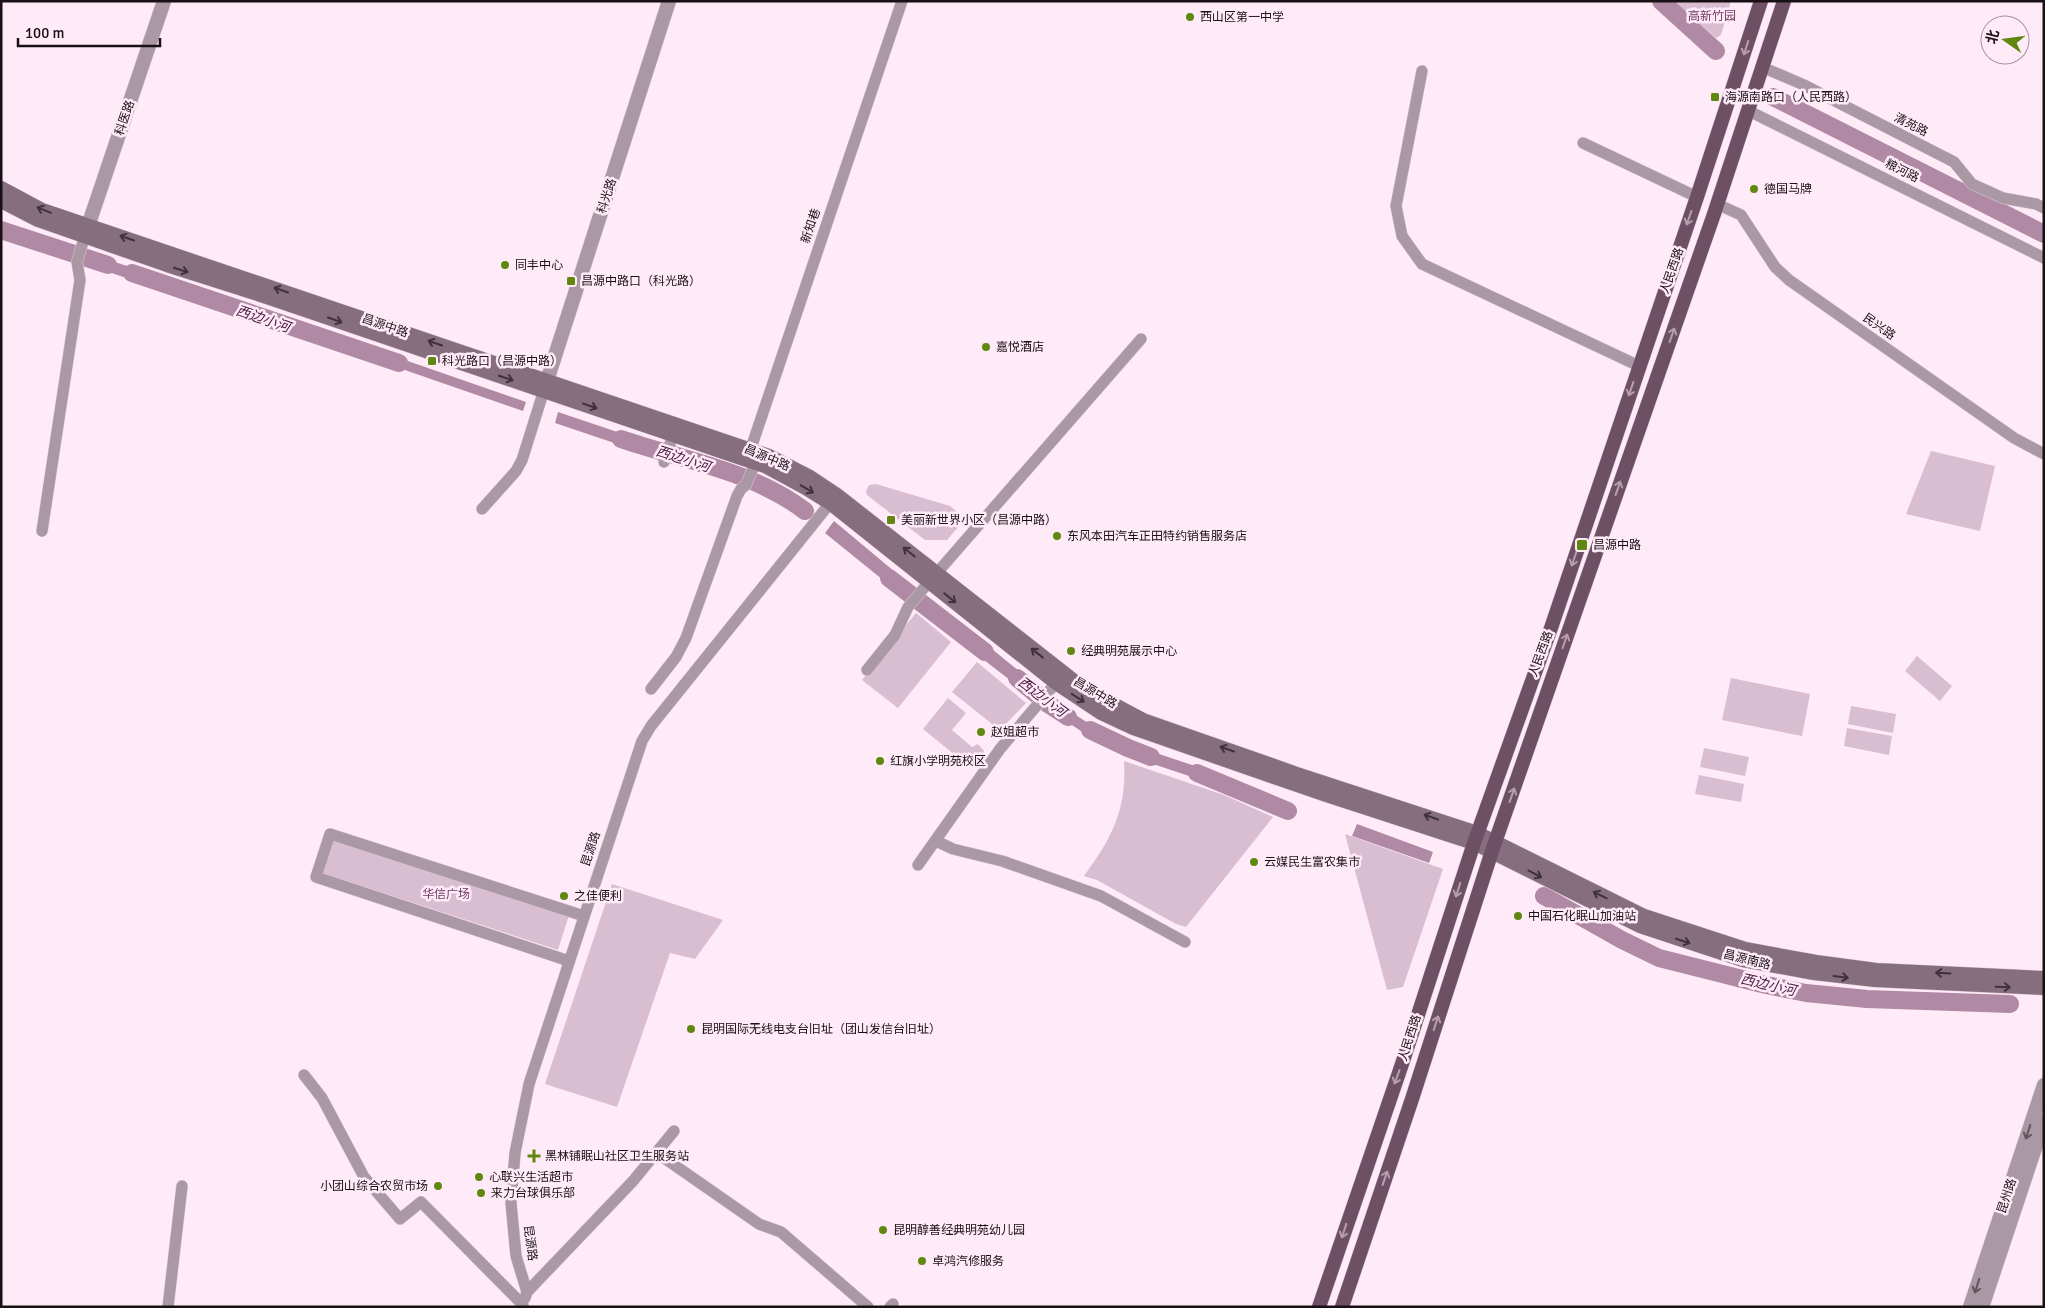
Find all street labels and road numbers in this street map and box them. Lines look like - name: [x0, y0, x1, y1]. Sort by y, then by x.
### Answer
- street label: 科医路: [112, 99, 138, 137]
- street label: 清苑路: [1892, 110, 1930, 140]
- street label: 粮河路: [1883, 156, 1921, 186]
- street label: 科光路: [594, 177, 620, 215]
- street label: 新知巷: [798, 207, 824, 245]
- street label: 人民西路: [1657, 246, 1687, 296]
- street label: 昌源中路: [360, 311, 410, 341]
- street label: 民兴路: [1860, 311, 1898, 343]
- street label: 昌源中路: [742, 442, 792, 474]
- street label: 人民西路: [1526, 629, 1556, 679]
- street label: 昌源中路: [1071, 674, 1119, 712]
- street label: 昆源路: [578, 830, 604, 868]
- street label: 昌源南路: [1722, 947, 1772, 973]
- street label: 人民西路: [1395, 1013, 1425, 1063]
- street label: 昆州路: [1994, 1177, 2020, 1215]
- street label: 昆源路: [520, 1224, 540, 1262]

